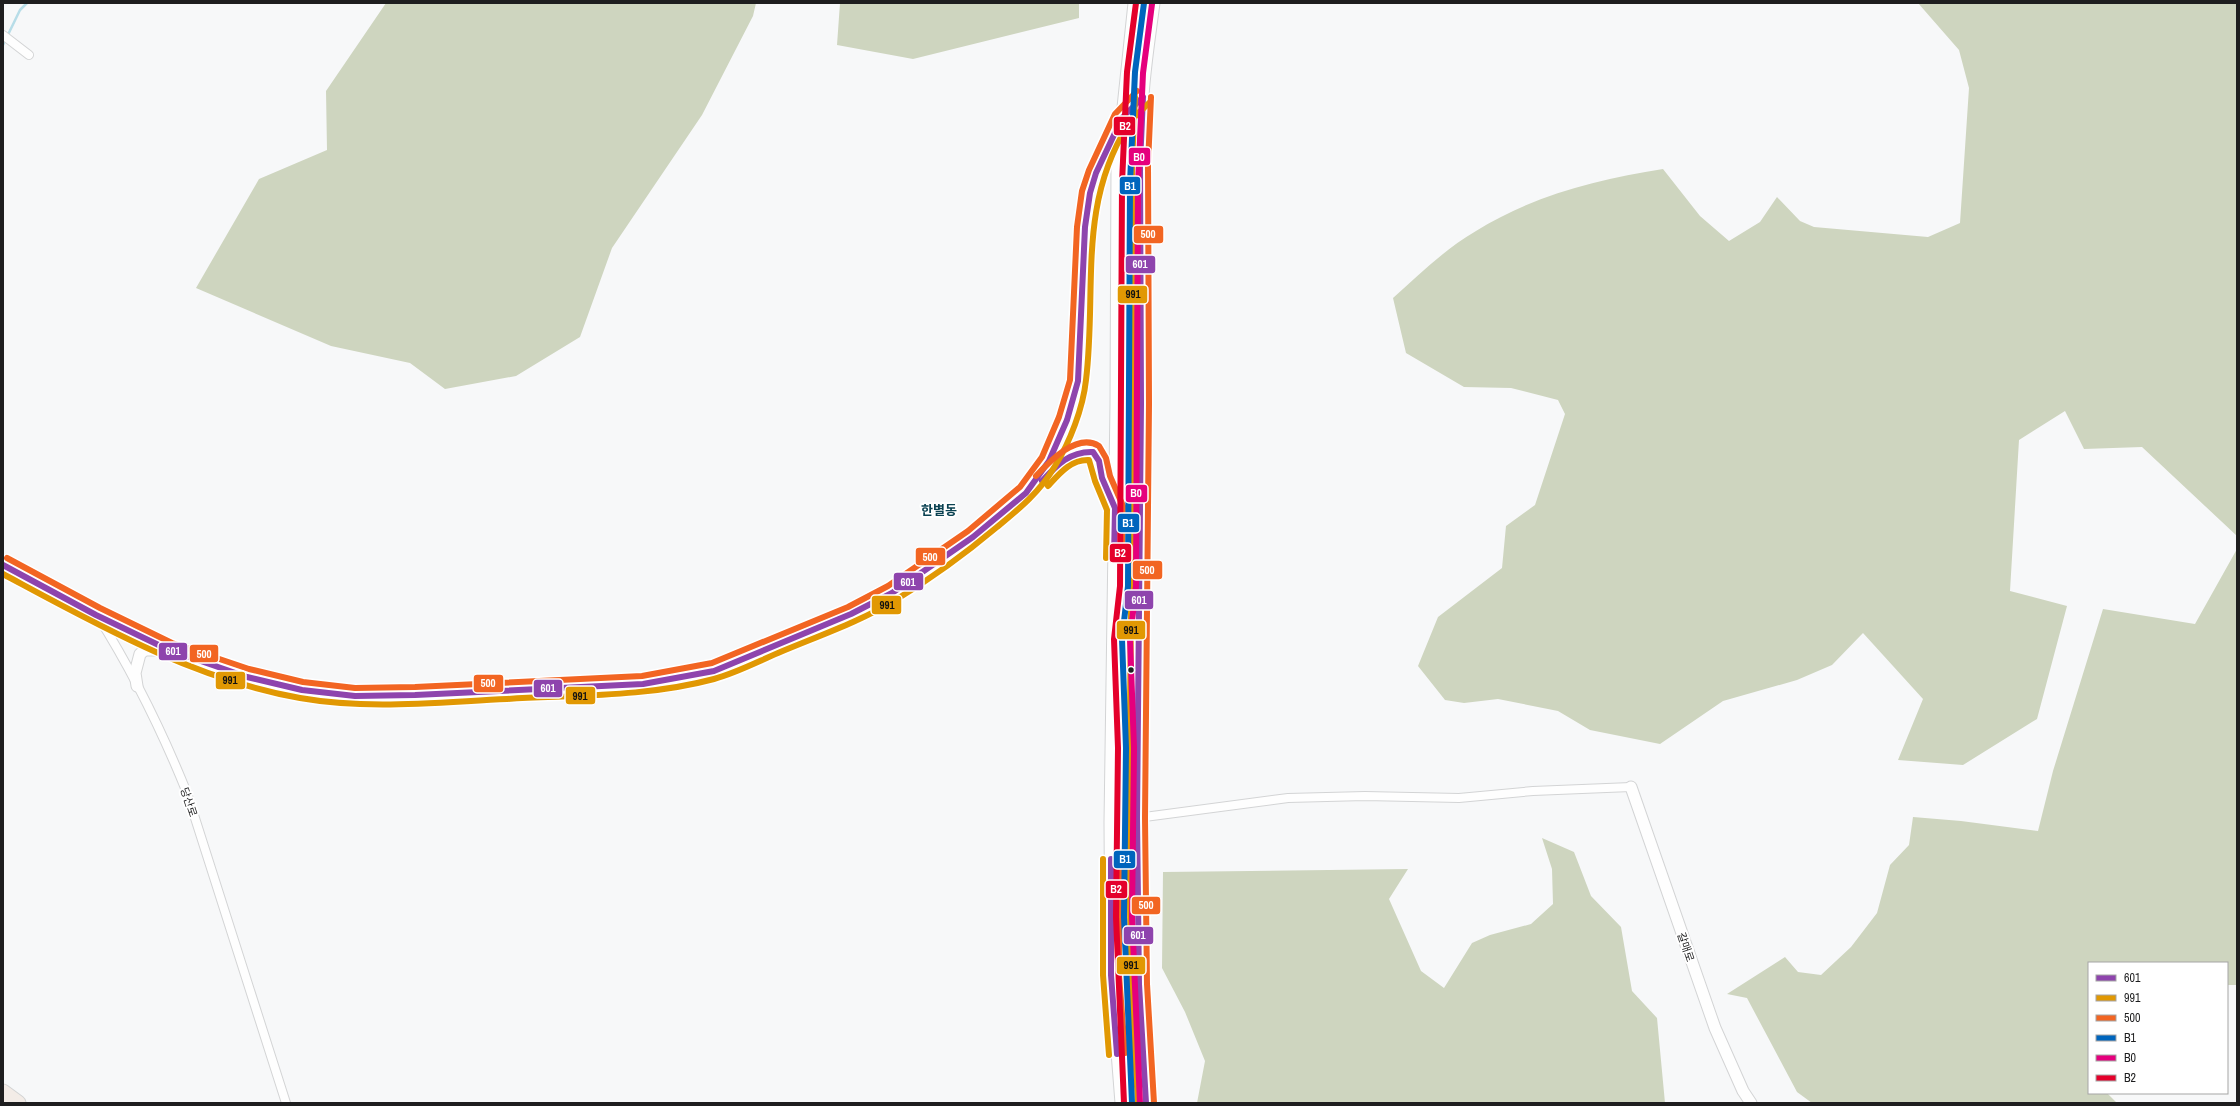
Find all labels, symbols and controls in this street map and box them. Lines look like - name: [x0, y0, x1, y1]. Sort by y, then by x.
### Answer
- line badge: B2: [1113, 116, 1136, 136]
- text: B2: [1119, 119, 1131, 133]
- line badge: B0: [1128, 147, 1151, 166]
- text: B0: [1133, 150, 1145, 164]
- line badge: B1: [1119, 176, 1141, 195]
- text: B1: [1124, 179, 1136, 193]
- line badge: 500: [1133, 225, 1164, 244]
- text: 500: [1140, 227, 1156, 241]
- line badge: 601: [1125, 255, 1156, 274]
- text: 601: [1132, 257, 1148, 271]
- line badge: 991: [1117, 285, 1148, 304]
- text: 991: [1125, 287, 1141, 301]
- line badge: B0: [1125, 484, 1148, 503]
- text: B0: [1130, 486, 1142, 500]
- district label: 한별동: [921, 502, 957, 519]
- line badge: B1: [1117, 513, 1140, 533]
- text: B1: [1122, 516, 1134, 530]
- line badge: B2: [1109, 543, 1132, 563]
- text: B2: [1114, 546, 1126, 560]
- line badge: 500: [915, 547, 946, 566]
- text: 500: [922, 550, 938, 564]
- line badge: 500: [1132, 560, 1163, 580]
- text: 500: [1139, 563, 1155, 577]
- line badge: 601: [893, 572, 924, 591]
- text: 601: [900, 575, 916, 589]
- line badge: 601: [1124, 590, 1154, 610]
- text: 601: [1131, 593, 1147, 607]
- line badge: 991: [871, 595, 902, 615]
- text: 991: [879, 598, 895, 612]
- line badge: 991: [1116, 620, 1146, 640]
- text: 991: [1123, 623, 1139, 637]
- line badge: 601: [158, 642, 188, 661]
- text: 601: [165, 644, 181, 658]
- line badge: 500: [189, 644, 219, 663]
- text: 500: [196, 647, 212, 661]
- unlabelled marker: [1126, 665, 1136, 675]
- line badge: 991: [215, 671, 246, 690]
- text: 991: [222, 673, 238, 687]
- line badge: 500: [473, 674, 504, 693]
- text: 500: [480, 676, 496, 690]
- line badge: 601: [533, 679, 563, 698]
- text: 601: [540, 681, 556, 695]
- line badge: 991: [565, 686, 596, 705]
- text: 991: [572, 689, 588, 703]
- street label: 당산로: [177, 785, 201, 819]
- line badge: B1: [1113, 850, 1136, 869]
- text: B1: [1119, 852, 1131, 866]
- line badge: B2: [1105, 880, 1128, 899]
- text: B2: [1110, 882, 1122, 896]
- line badge: 500: [1131, 896, 1161, 915]
- text: 500: [1138, 898, 1154, 912]
- line badge: 601: [1123, 926, 1154, 945]
- text: 601: [1130, 928, 1146, 942]
- street label: 갈매로: [1674, 930, 1698, 964]
- line badge: 991: [1116, 956, 1146, 975]
- text: 991: [1123, 958, 1139, 972]
- legend: [2088, 962, 2228, 1094]
- text: 601: [2124, 970, 2141, 986]
- text: 991: [2124, 990, 2141, 1006]
- text: 500: [2124, 1010, 2140, 1026]
- text: B1: [2124, 1030, 2137, 1046]
- text: B0: [2124, 1050, 2136, 1066]
- text: B2: [2124, 1070, 2136, 1086]

